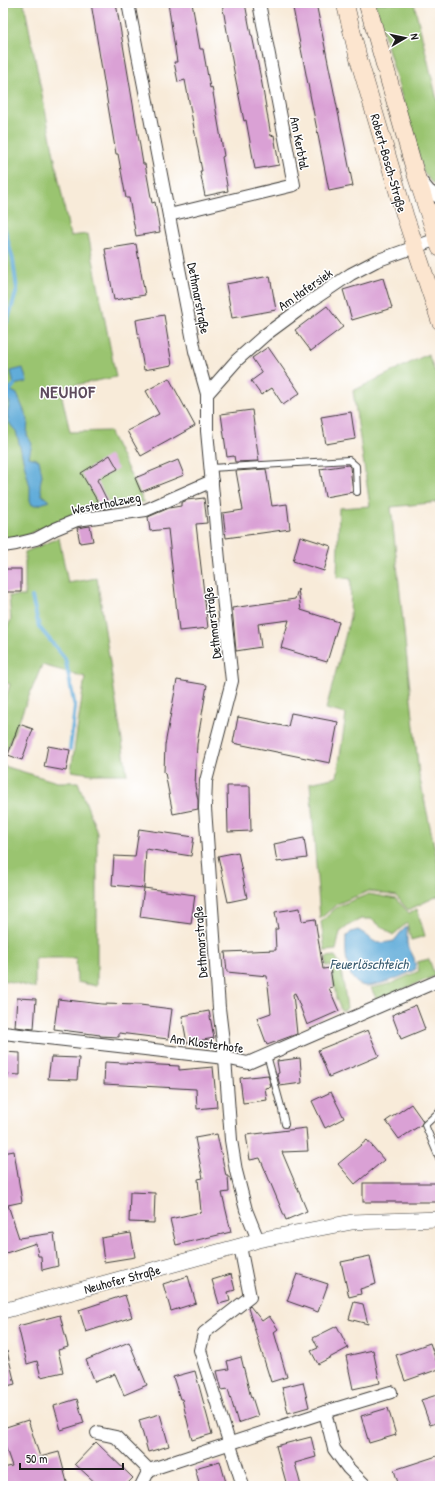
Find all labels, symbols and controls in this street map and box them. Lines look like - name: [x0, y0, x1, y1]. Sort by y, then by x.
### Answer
- north arrow: [385, 18, 425, 58]
- text: N: [408, 32, 422, 41]
- street label: Robert-Bosch-Straße: [366, 112, 412, 214]
- street label: Am Kerbtal: [286, 115, 314, 172]
- street label: Dethmarstraße: [183, 261, 215, 335]
- street label: Am Hafersiek: [274, 263, 336, 314]
- district label: NEUHOF: [40, 380, 96, 403]
- street label: Westerholzweg: [70, 487, 142, 518]
- street label: Dethmarstraße: [199, 586, 225, 660]
- street label: Dethmarstraße: [189, 906, 211, 978]
- water label: Feuerlöschteich: [330, 954, 409, 973]
- street label: Am Klosterhofe: [169, 1029, 245, 1057]
- street label: Neuhofer Straße: [82, 1260, 162, 1298]
- scale bar: [20, 1445, 123, 1471]
- text: 50 m: [26, 1450, 47, 1467]

